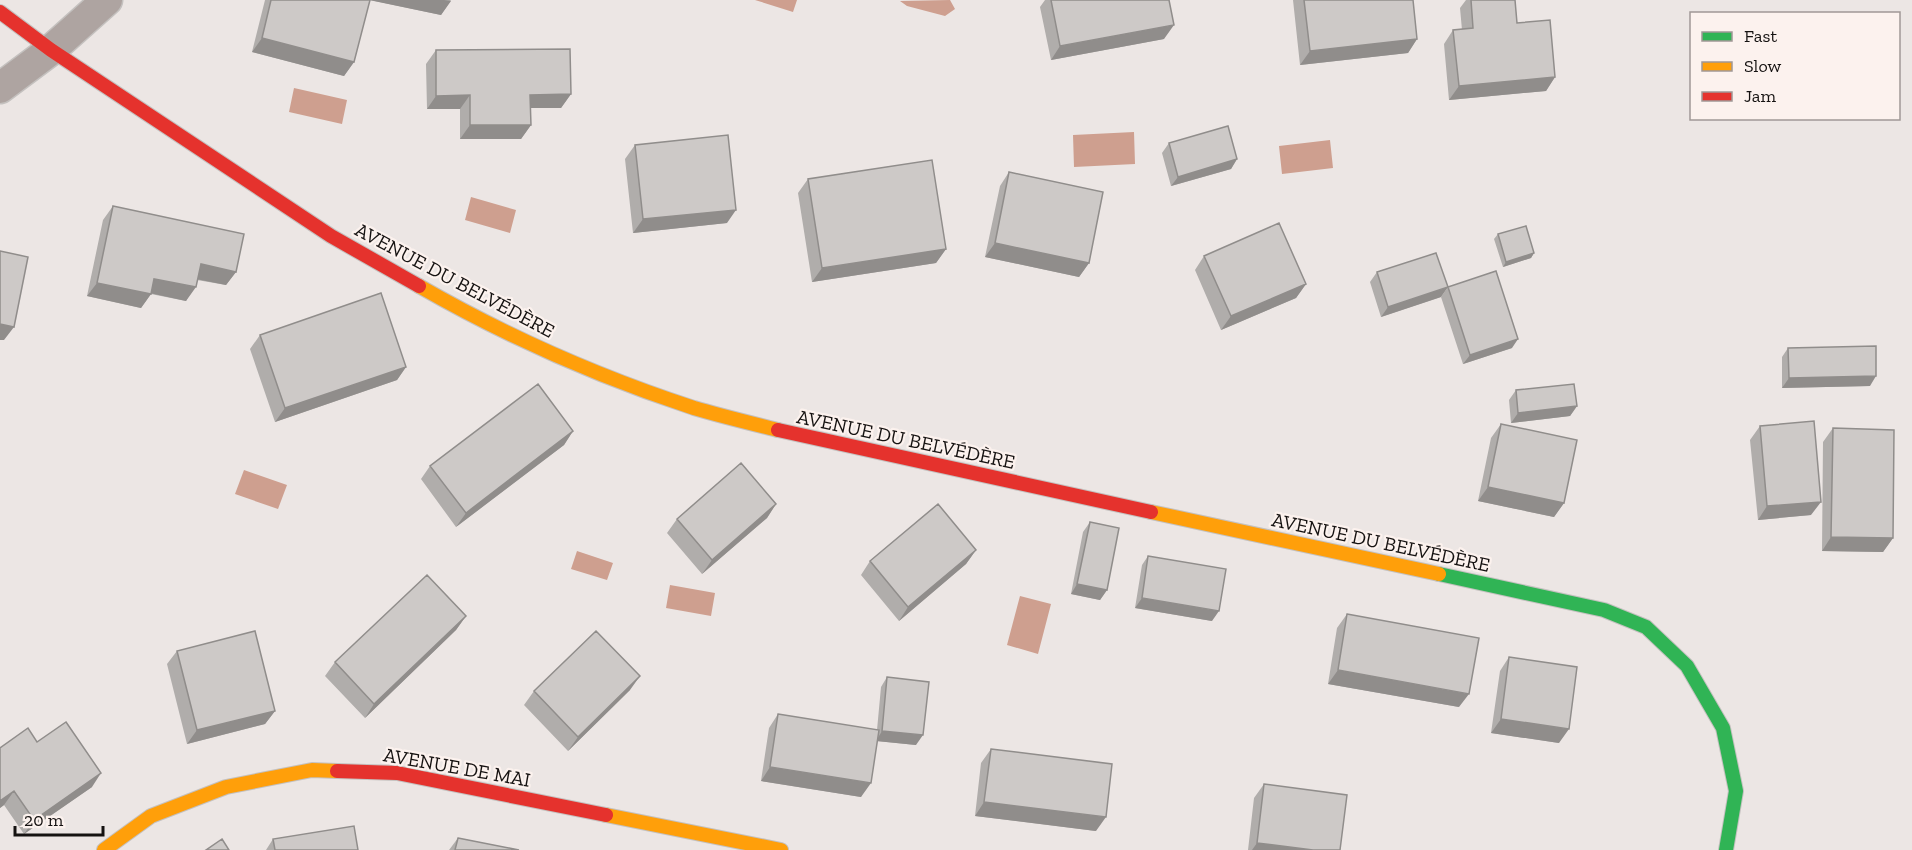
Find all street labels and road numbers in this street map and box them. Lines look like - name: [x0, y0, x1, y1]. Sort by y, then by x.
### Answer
- street label: AVENUE DU BELVÉDÈRE: [351, 217, 559, 343]
- street label: AVENUE DU BELVÉDÈRE: [795, 404, 1017, 474]
- street label: AVENUE DU BELVÉDÈRE: [1270, 507, 1492, 577]
- street label: AVENUE DE MAI: [382, 742, 532, 792]

